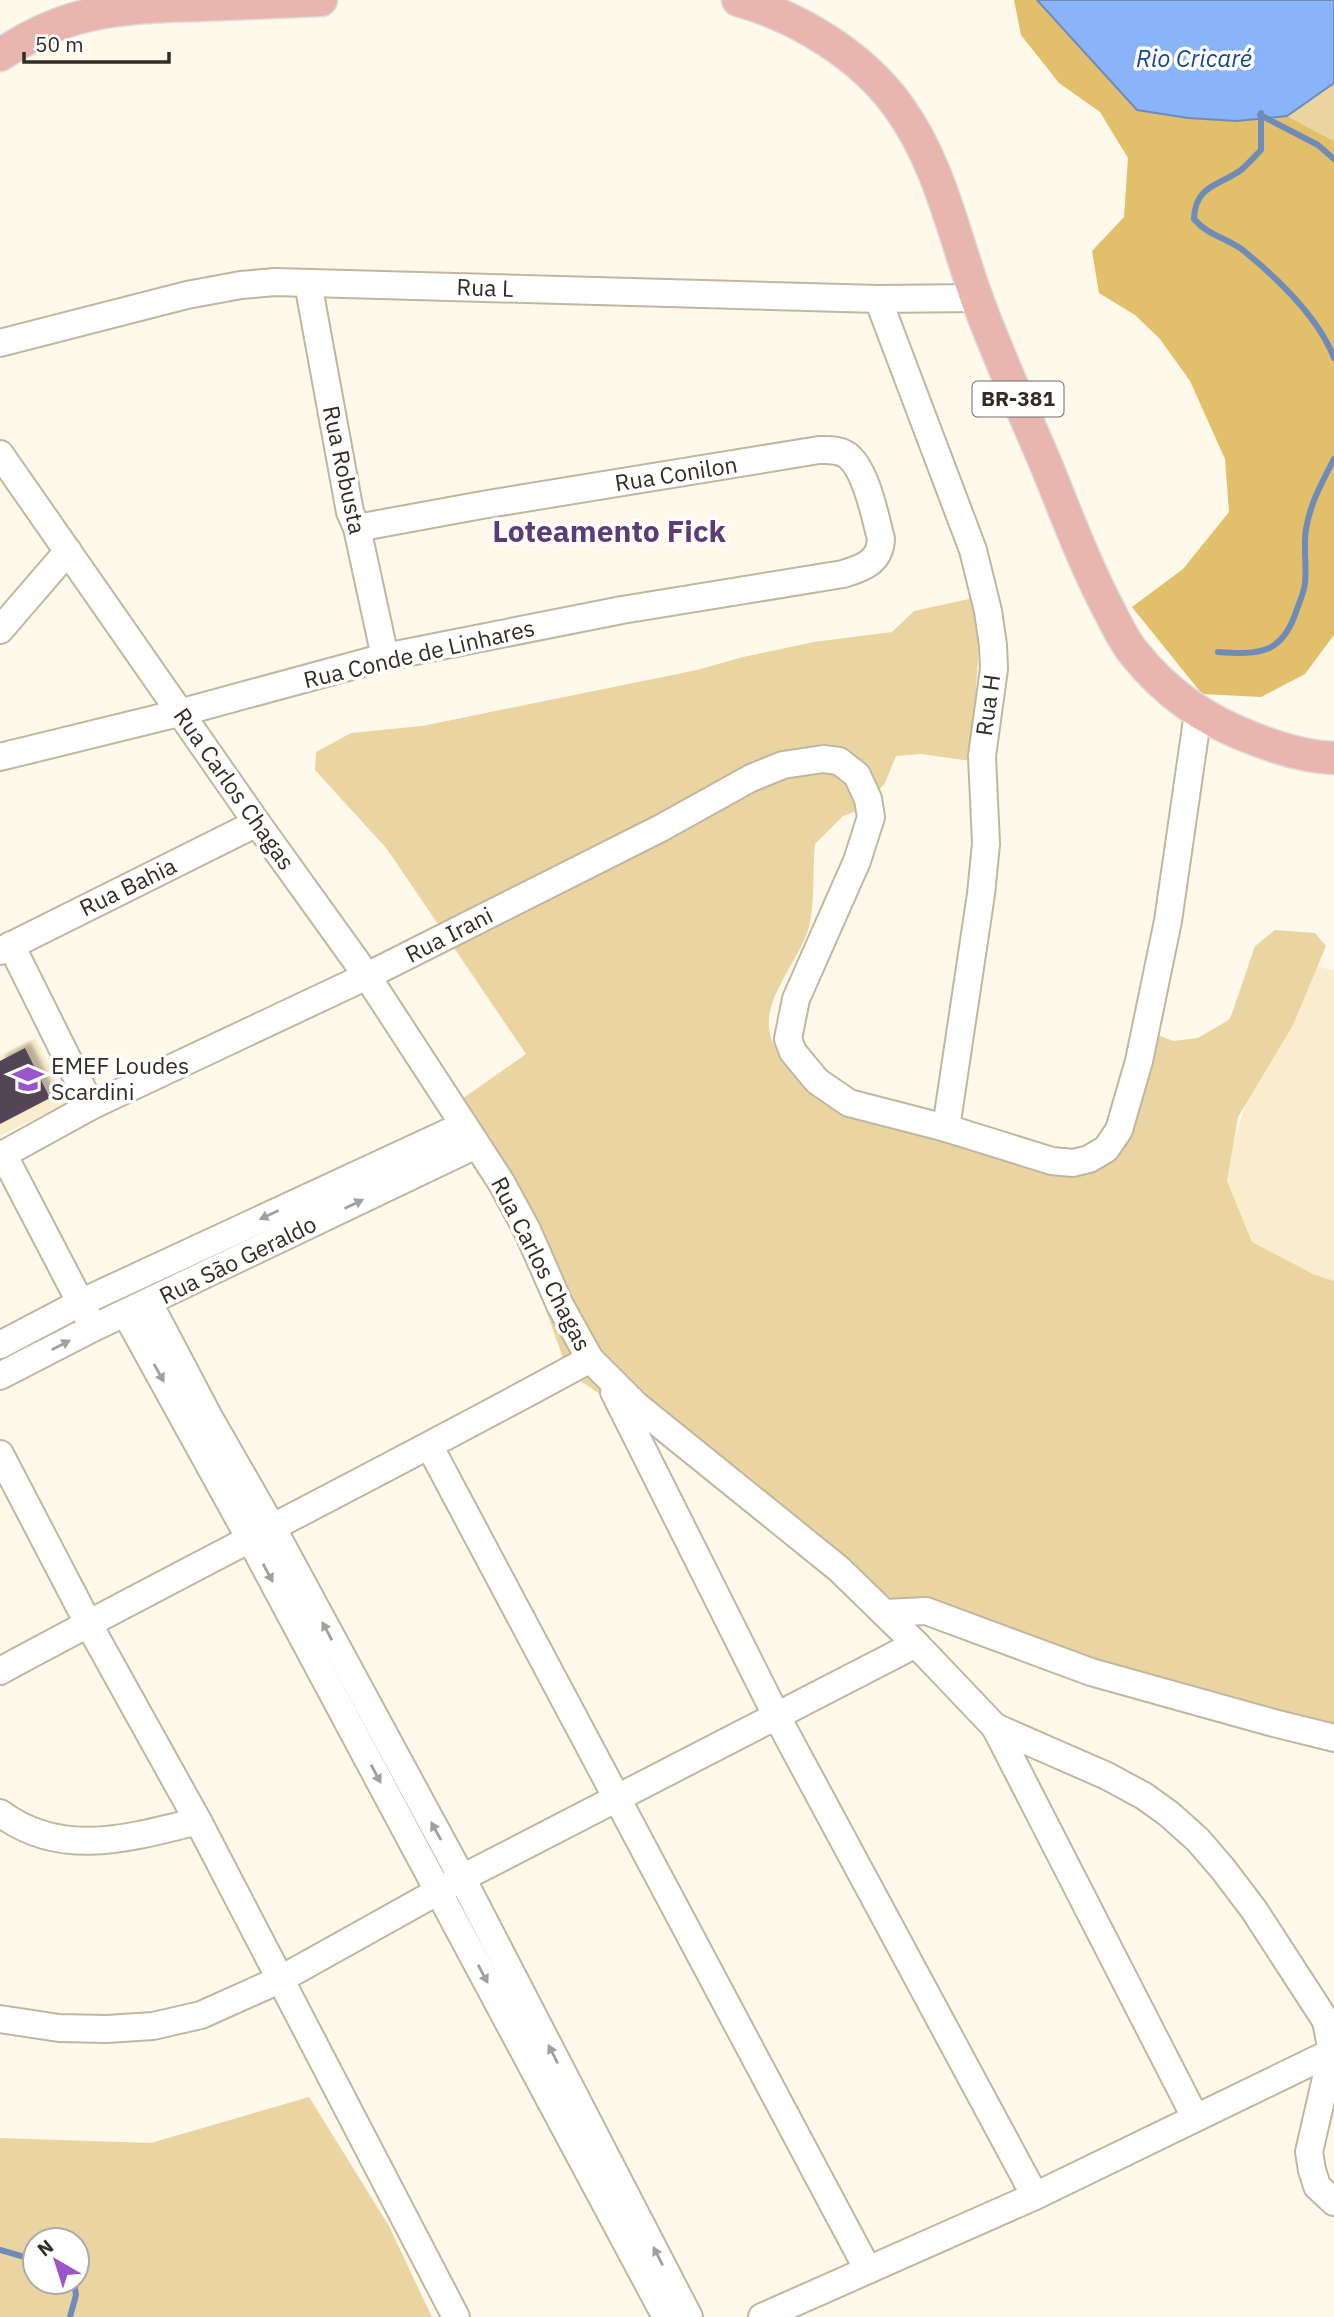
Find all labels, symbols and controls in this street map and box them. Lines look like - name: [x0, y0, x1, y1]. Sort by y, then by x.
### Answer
- scale bar: [24, 21, 170, 65]
- text: 50 m: [35, 30, 84, 58]
- water label: Rio Cricaré: [1136, 42, 1252, 74]
- street label: Rua L: [456, 271, 514, 303]
- road number: BR-381: [972, 382, 1064, 416]
- street label: Rua Robusta: [317, 403, 373, 537]
- street label: Rua Conilon: [612, 449, 739, 498]
- district label: Loteamento Fick: [492, 511, 726, 550]
- street label: Rua Conde de Linhares: [300, 612, 537, 694]
- street label: Rua H: [968, 672, 1006, 738]
- street label: Rua Carlos Chagas: [168, 701, 302, 875]
- street label: Rua Bahia: [74, 850, 181, 922]
- street label: Rua Irani: [400, 899, 497, 969]
- place label: EMEF Loudes Scardini: [51, 1050, 189, 1106]
- school or university icon: EMEF Loudes Scardini: [11, 1062, 45, 1096]
- street label: Rua Carlos Chagas: [485, 1171, 599, 1356]
- one-way arrow: [344, 1198, 364, 1210]
- street label: Rua São Geraldo: [154, 1208, 321, 1310]
- one-way arrow: [259, 1209, 279, 1221]
- one-way arrow: [51, 1339, 71, 1350]
- one-way arrow: [153, 1364, 165, 1383]
- one-way arrow: [263, 1563, 274, 1583]
- one-way arrow: [322, 1621, 334, 1641]
- one-way arrow: [370, 1764, 382, 1783]
- one-way arrow: [430, 1822, 442, 1841]
- one-way arrow: [477, 1964, 489, 1984]
- one-way arrow: [548, 2044, 559, 2064]
- north arrow: [21, 2226, 91, 2296]
- text: N: [32, 2234, 58, 2261]
- one-way arrow: [652, 2246, 664, 2266]

